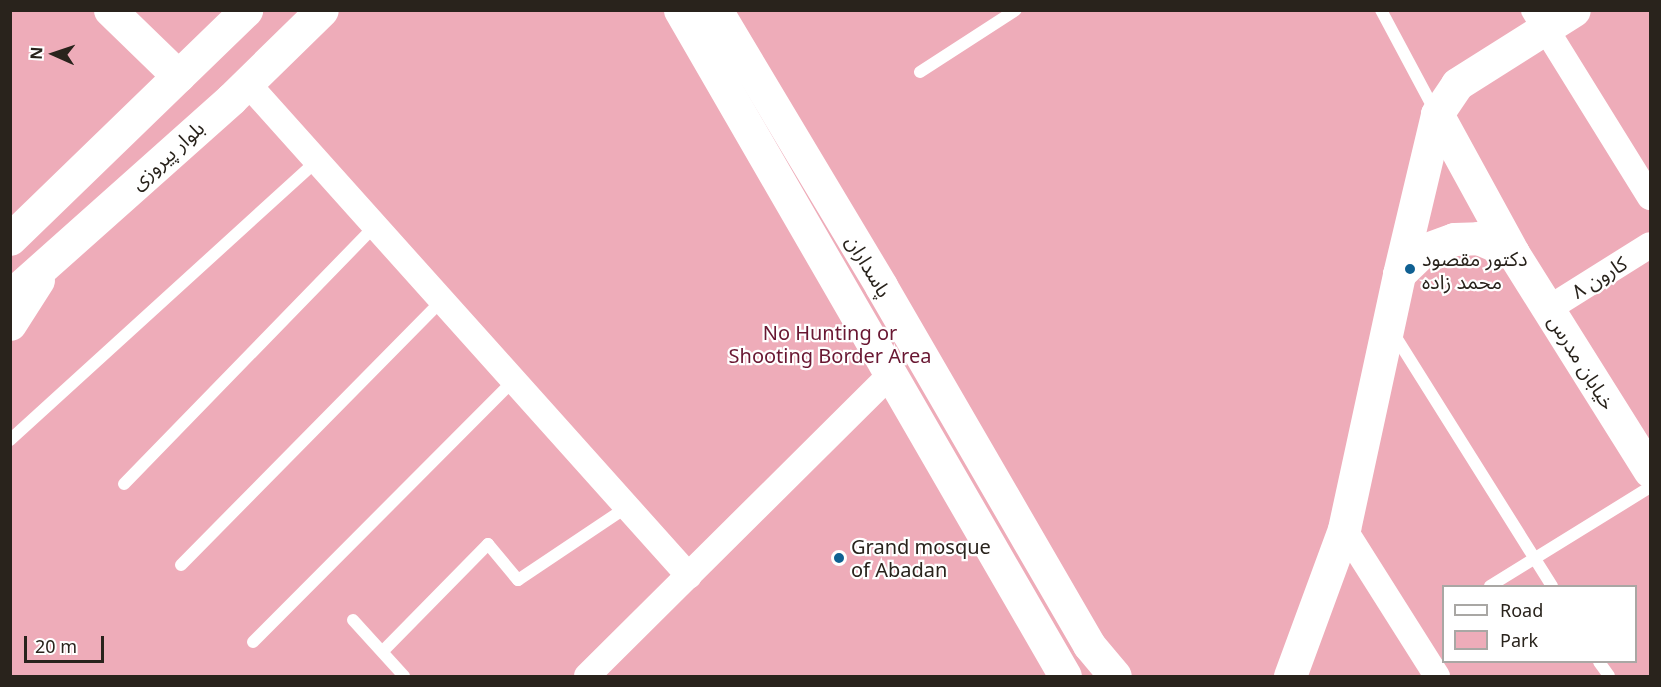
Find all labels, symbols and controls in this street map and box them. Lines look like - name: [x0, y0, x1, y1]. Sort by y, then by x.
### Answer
- north arrow: [24, 24, 84, 84]
- text: N: [25, 46, 47, 60]
- street label: بلوار پیروزی: [125, 116, 209, 194]
- street label: پاسداران: [841, 231, 897, 301]
- place label: دكتور مقصود محمد زاده: [1422, 246, 1528, 293]
- street label: کارون ۸: [1567, 251, 1631, 303]
- marker: دكتور مقصود محمد زاده: [1403, 262, 1417, 276]
- street label: خیابان مدرس: [1543, 310, 1621, 414]
- park label: No Hunting or Shooting Border Area: [729, 320, 931, 367]
- place label: Grand mosque of Abadan: [851, 534, 991, 581]
- marker: Grand mosque of Abadan: [832, 551, 846, 565]
- legend: [1442, 585, 1637, 663]
- text: Road: [1500, 598, 1543, 622]
- scale bar: [27, 624, 106, 662]
- text: Park: [1500, 628, 1538, 652]
- text: 20 m: [35, 634, 77, 658]

